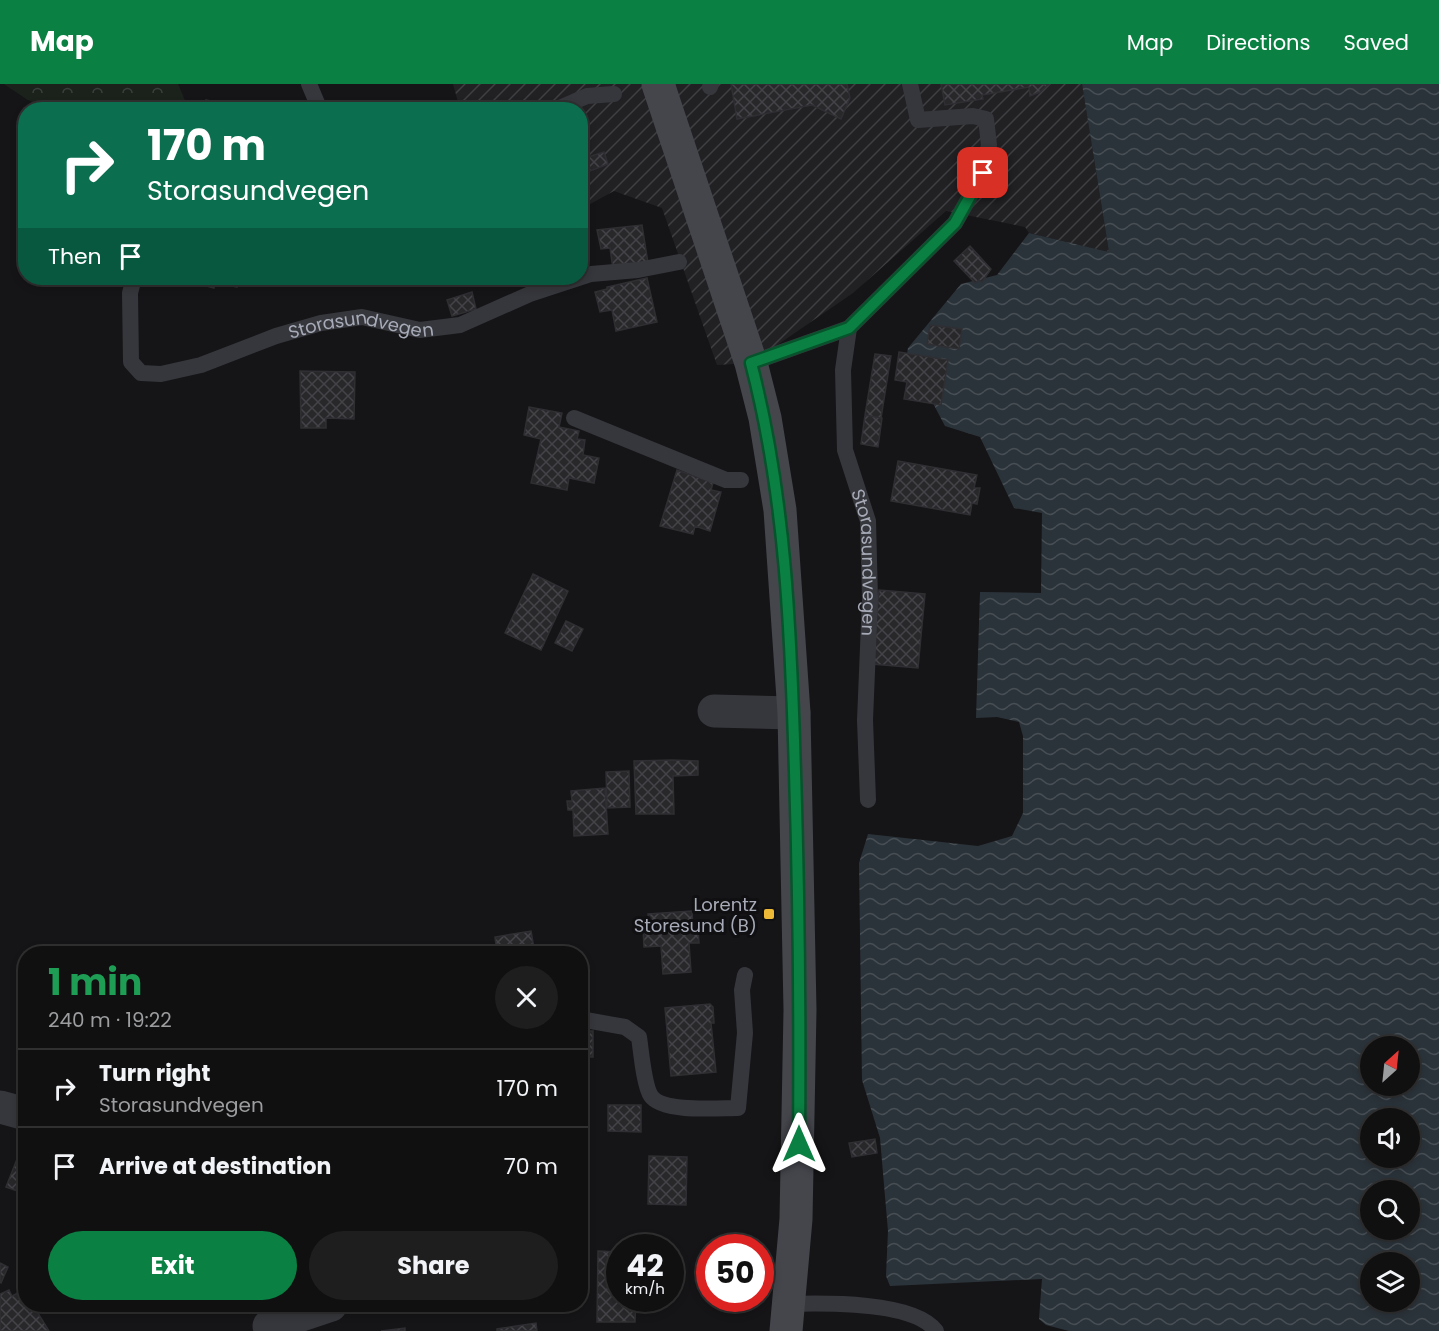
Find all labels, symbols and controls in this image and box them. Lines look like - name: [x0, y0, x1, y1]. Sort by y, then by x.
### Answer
- text: Map: [30, 22, 94, 61]
- text: Map: [1127, 28, 1173, 57]
- text: Directions: [1206, 28, 1310, 57]
- text: Saved: [1343, 28, 1409, 57]
- text: 170 m: [147, 116, 266, 175]
- icon: right: [48, 126, 126, 204]
- pin: [957, 147, 1008, 198]
- icon: arrive: [966, 156, 999, 189]
- text: Storasundvegen: [147, 172, 369, 209]
- icon: arrive: [114, 240, 147, 273]
- text: Then: [48, 241, 102, 272]
- street label: Storasundvegen: [285, 304, 435, 344]
- street label: Storasundvegen: [846, 486, 883, 637]
- place label: Lorentz Storesund (B): [634, 892, 757, 938]
- marker: Lorentz Storesund (B): [762, 907, 776, 921]
- text: 1 min: [48, 957, 142, 1008]
- button: close: [495, 966, 558, 1029]
- text: 240 m · 19:22: [48, 1006, 172, 1034]
- north arrow: [1360, 1036, 1420, 1096]
- map controls: [1360, 1036, 1420, 1312]
- text: Turn right: [99, 1058, 210, 1089]
- icon: right: [48, 1072, 81, 1105]
- text: 170 m: [497, 1073, 558, 1104]
- text: Storasundvegen: [99, 1091, 264, 1119]
- button: sound: [1360, 1108, 1420, 1168]
- position arrow: [767, 1112, 831, 1176]
- icon: arrive: [48, 1150, 81, 1183]
- text: Arrive at destination: [99, 1151, 331, 1182]
- text: 70 m: [504, 1151, 558, 1182]
- button: search: [1360, 1180, 1420, 1240]
- button: Exit: [48, 1231, 297, 1300]
- button: Share: [309, 1231, 558, 1300]
- speed limit sign: 50: [696, 1234, 774, 1312]
- text: 42: [626, 1244, 664, 1287]
- button: layers: [1360, 1252, 1420, 1312]
- text: km/h: [625, 1278, 665, 1299]

